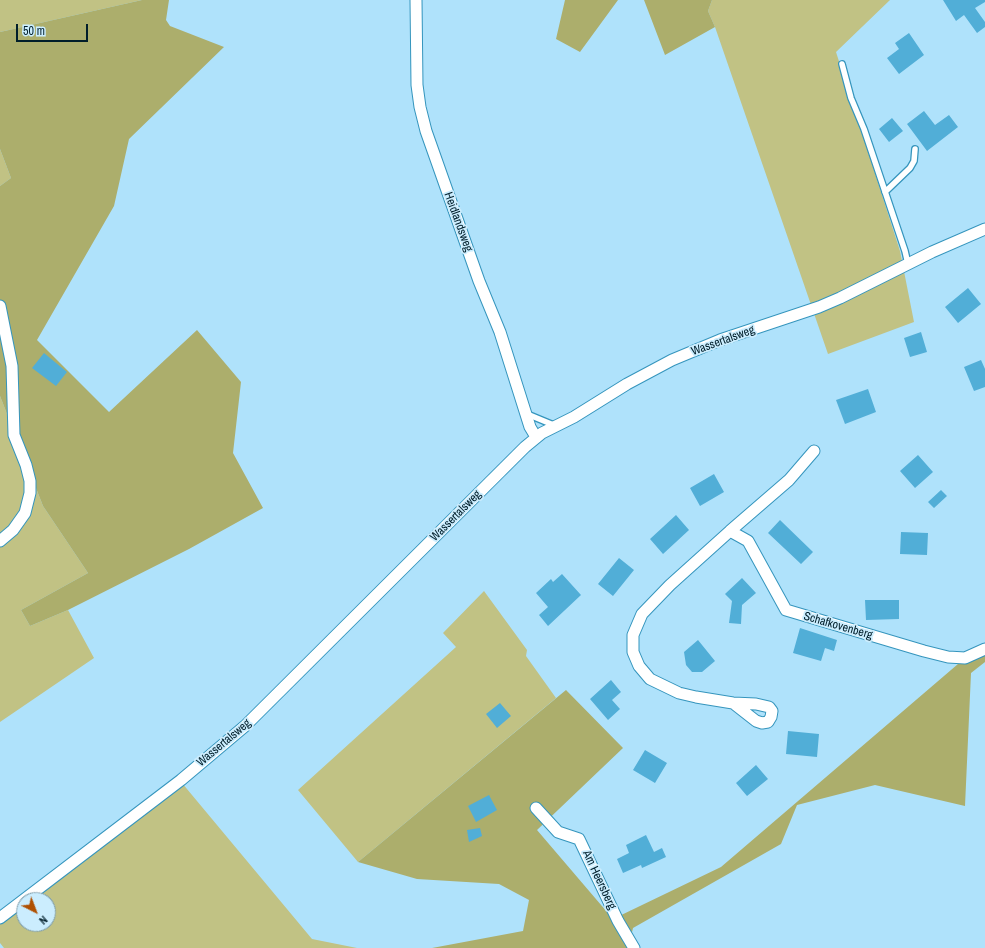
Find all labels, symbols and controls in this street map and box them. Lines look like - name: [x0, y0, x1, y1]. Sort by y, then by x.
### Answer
- scale bar: [18, 16, 90, 42]
- text: 50 m: [23, 23, 45, 39]
- street label: Heidlandsweg: [441, 190, 475, 254]
- street label: Wassertalsweg: [689, 323, 757, 359]
- street label: Wassertalsweg: [427, 487, 485, 545]
- street label: Schafkovenberg: [802, 609, 874, 643]
- street label: Wassertalsweg: [194, 716, 254, 770]
- street label: Am Heersberg: [579, 848, 619, 912]
- north arrow: [16, 892, 56, 932]
- text: N: [36, 913, 50, 928]

